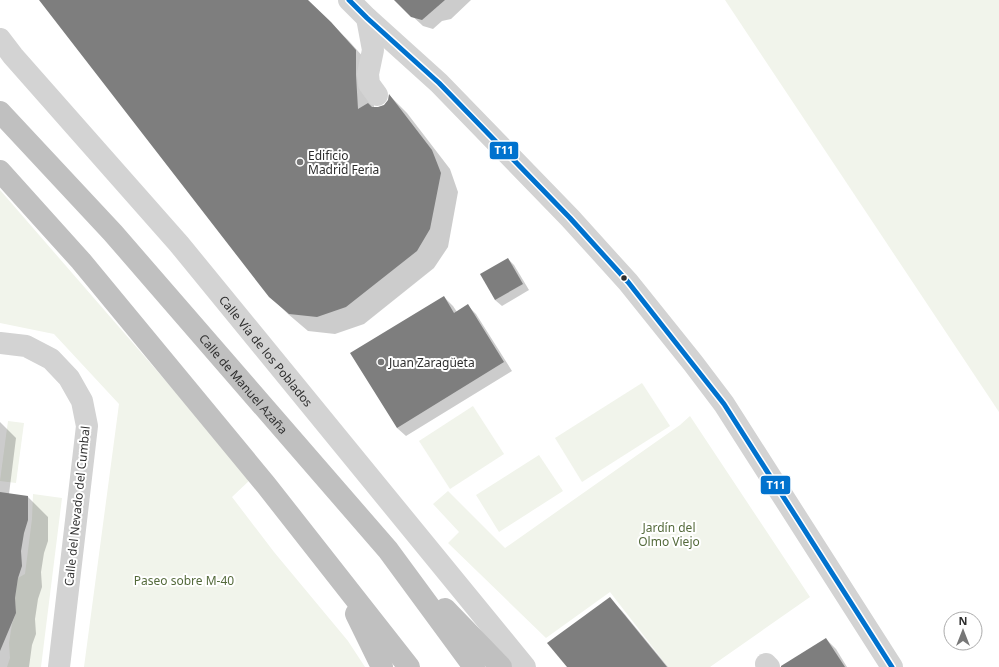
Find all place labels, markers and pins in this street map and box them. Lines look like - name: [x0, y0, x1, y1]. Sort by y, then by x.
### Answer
- place label: Edificio Madrid Feria: [308, 147, 379, 178]
- marker: Edificio Madrid Feria: [295, 157, 305, 167]
- unlabelled marker: [619, 273, 629, 283]
- place label: Juan Zaragüeta: [388, 354, 475, 371]
- marker: Juan Zaragüeta: [376, 357, 386, 367]

